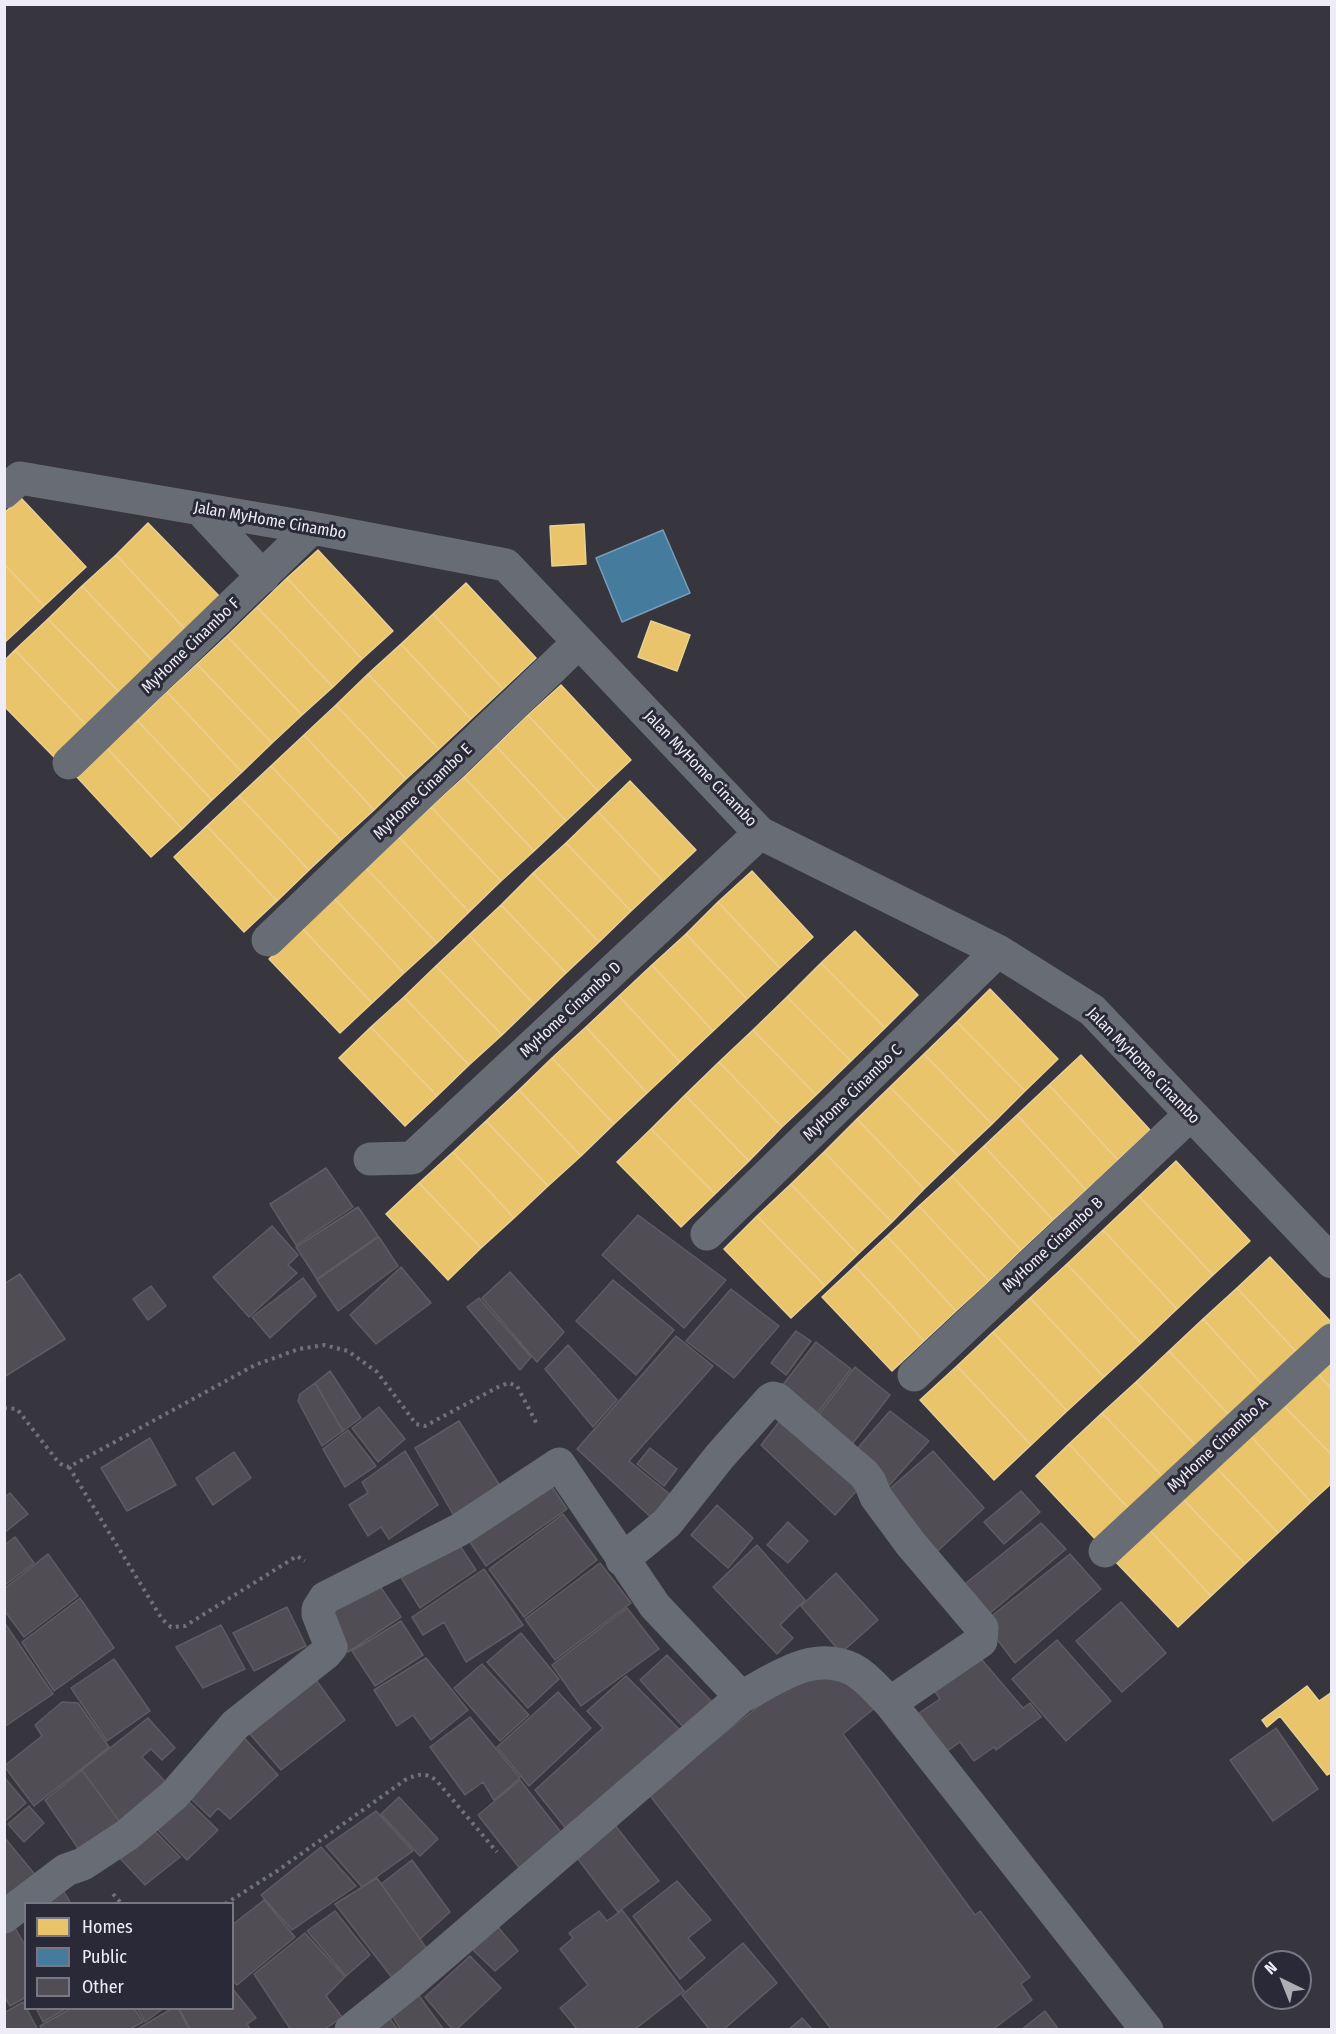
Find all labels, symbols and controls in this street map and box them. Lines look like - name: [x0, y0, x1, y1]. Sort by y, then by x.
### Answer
- street label: Jalan MyHome Cinambo: [192, 498, 348, 544]
- street label: MyHome Cinambo F: [138, 594, 244, 698]
- street label: Jalan MyHome Cinambo: [639, 707, 761, 831]
- street label: MyHome Cinambo E: [370, 740, 476, 844]
- street label: MyHome Cinambo D: [516, 958, 626, 1062]
- street label: Jalan MyHome Cinambo: [1082, 1004, 1204, 1128]
- street label: MyHome Cinambo C: [800, 1041, 906, 1145]
- street label: MyHome Cinambo B: [999, 1193, 1107, 1297]
- street label: MyHome Cinambo A: [1164, 1394, 1272, 1496]
- legend: [24, 1902, 234, 2010]
- text: Homes: [82, 1916, 133, 1938]
- text: Public: [82, 1946, 127, 1968]
- north arrow: [1252, 1950, 1312, 2010]
- text: N: [1261, 1958, 1281, 1978]
- text: Other: [82, 1976, 124, 1998]

